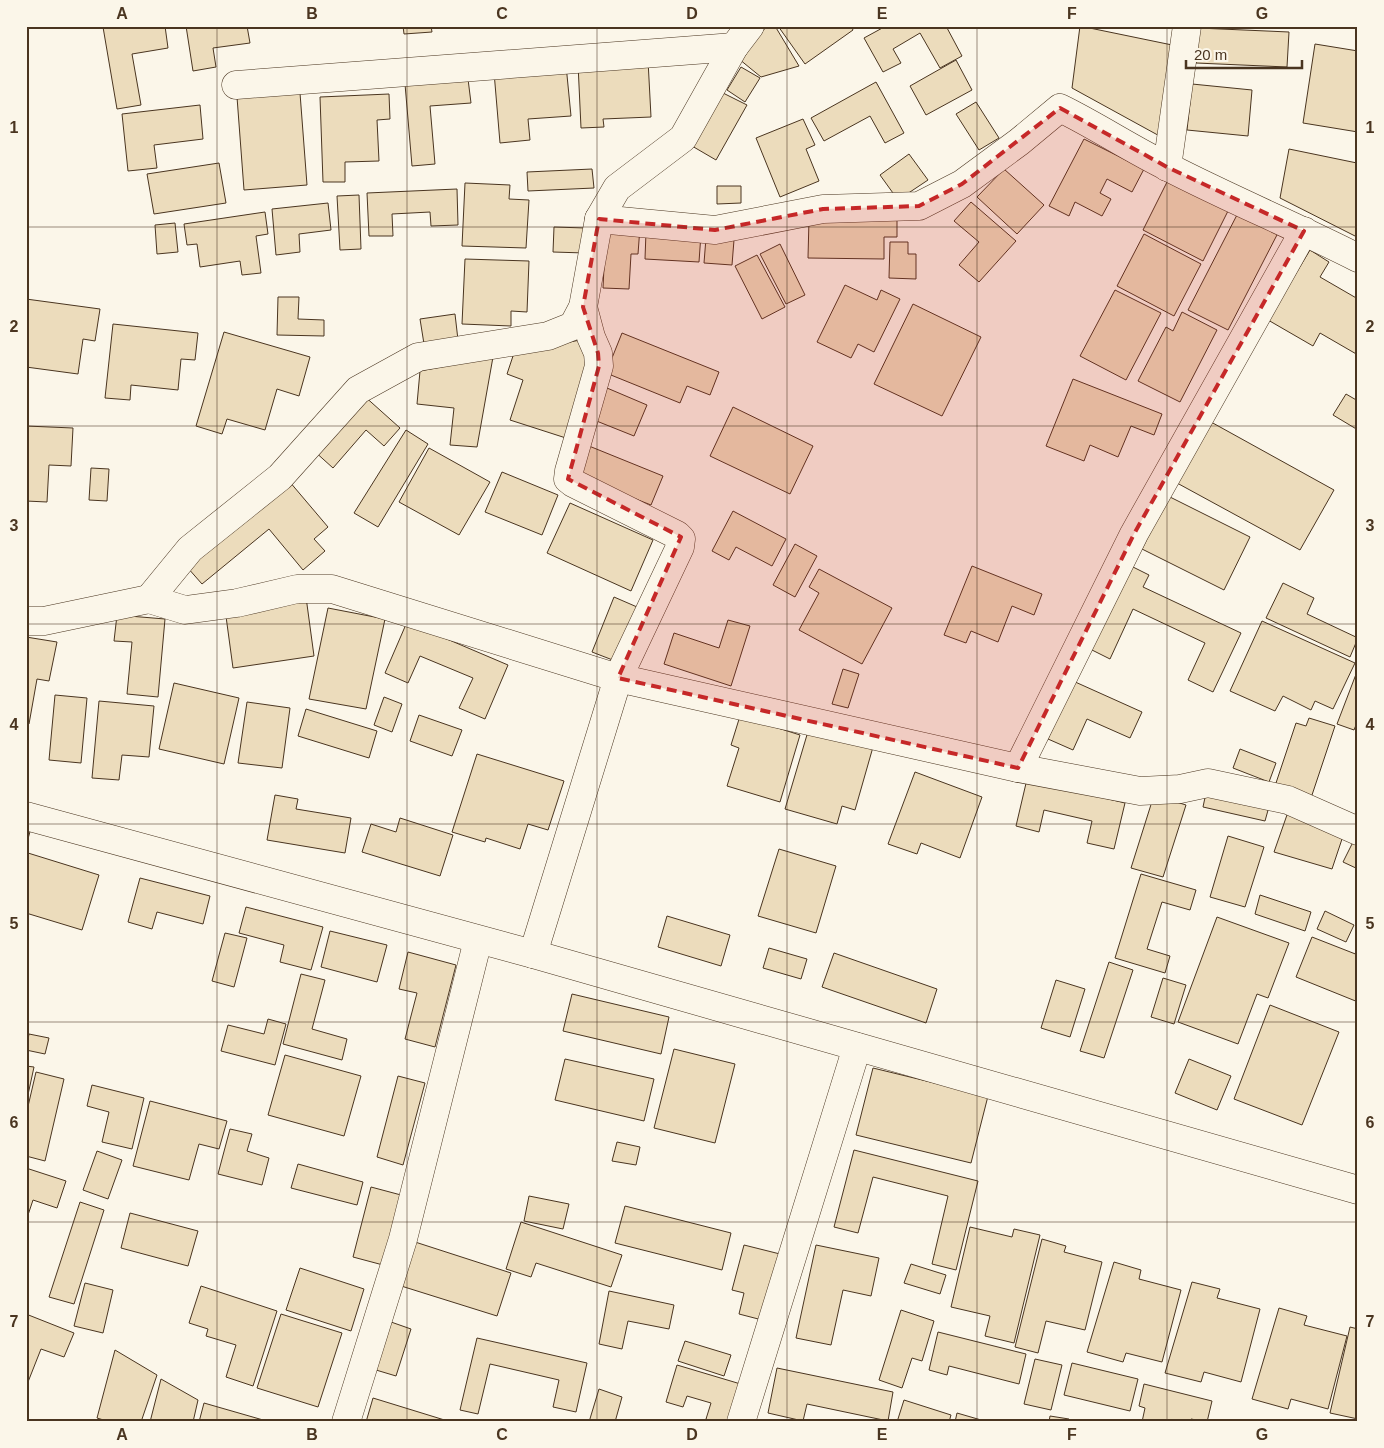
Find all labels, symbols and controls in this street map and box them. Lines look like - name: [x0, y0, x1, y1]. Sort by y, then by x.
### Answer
- text: A: [116, 5, 128, 22]
- text: B: [306, 5, 318, 22]
- text: C: [496, 5, 508, 22]
- text: D: [686, 5, 698, 22]
- text: E: [877, 5, 888, 22]
- text: F: [1067, 5, 1077, 22]
- text: G: [1256, 5, 1268, 22]
- scale bar: [1186, 38, 1303, 70]
- text: 20 m: [1194, 46, 1227, 63]
- text: 1: [10, 119, 19, 136]
- text: 1: [1366, 119, 1375, 136]
- text: 2: [10, 318, 19, 335]
- text: 2: [1366, 318, 1375, 335]
- text: 3: [10, 517, 19, 534]
- text: 3: [1366, 517, 1375, 534]
- text: 4: [10, 716, 19, 733]
- text: 4: [1366, 716, 1375, 733]
- text: 5: [10, 915, 19, 932]
- text: 5: [1366, 915, 1375, 932]
- text: 6: [10, 1114, 19, 1131]
- text: 6: [1366, 1114, 1375, 1131]
- text: 7: [10, 1313, 19, 1330]
- text: 7: [1366, 1313, 1375, 1330]
- text: A: [116, 1426, 128, 1443]
- text: B: [306, 1426, 318, 1443]
- text: C: [496, 1426, 508, 1443]
- text: D: [686, 1426, 698, 1443]
- text: E: [877, 1426, 888, 1443]
- text: F: [1067, 1426, 1077, 1443]
- text: G: [1256, 1426, 1268, 1443]

